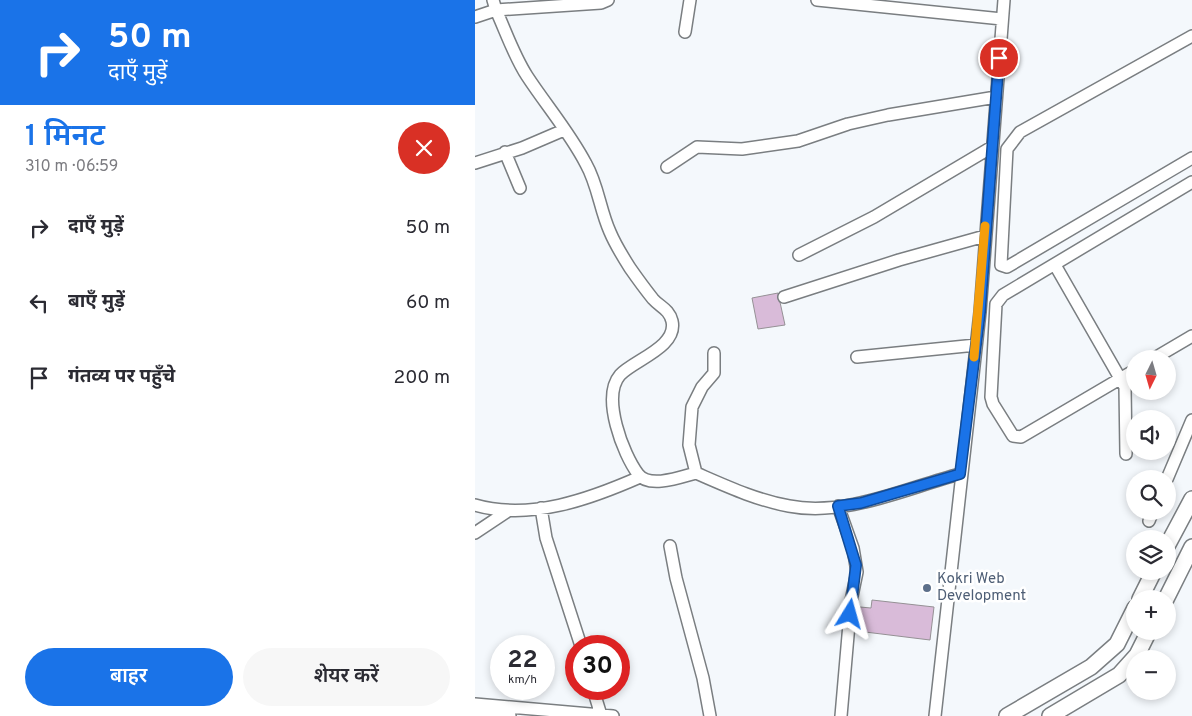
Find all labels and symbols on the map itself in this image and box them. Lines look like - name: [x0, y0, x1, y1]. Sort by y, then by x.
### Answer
- pin: [978, 37, 1020, 79]
- north arrow: [1126, 350, 1176, 400]
- place label: Kokri Web Development: [937, 570, 1026, 606]
- marker: Kokri Web Development: [921, 582, 933, 594]
- position arrow: [823, 587, 875, 639]
- speed limit sign: 30: [565, 635, 630, 700]

